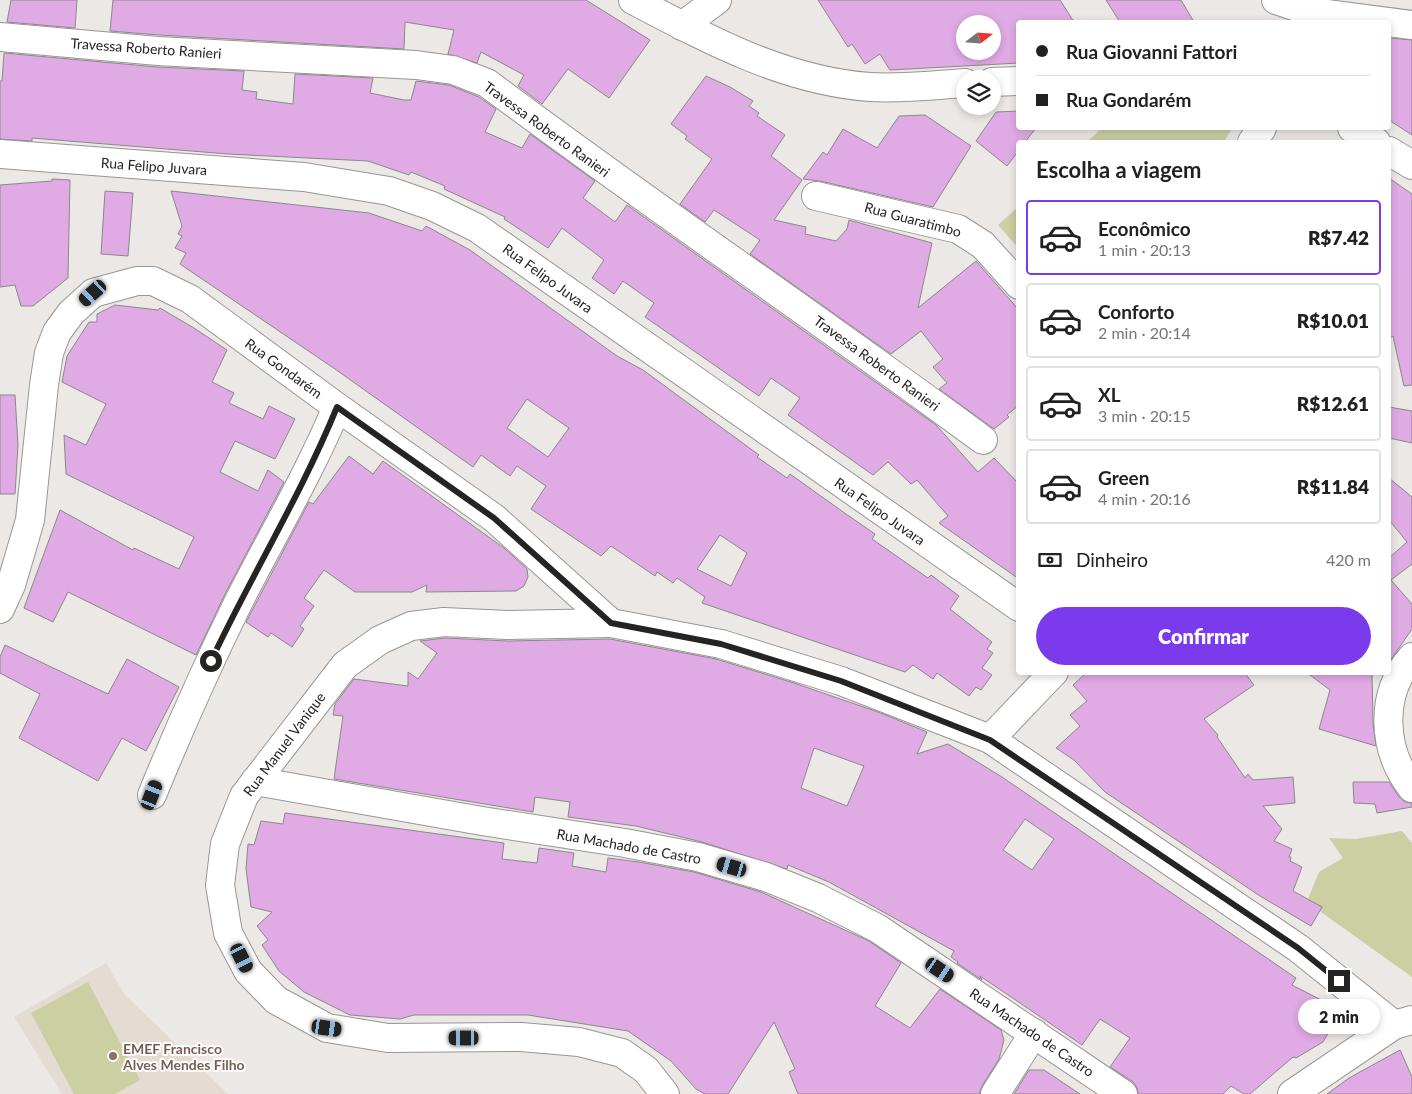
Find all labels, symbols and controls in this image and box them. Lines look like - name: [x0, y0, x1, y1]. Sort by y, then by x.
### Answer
- north arrow: [956, 15, 1001, 60]
- map controls: [956, 15, 1001, 115]
- street label: Travessa Roberto Ranieri: [70, 34, 222, 62]
- text: Rua Giovanni Fattori: [1066, 40, 1237, 63]
- button: layers: [956, 70, 1001, 115]
- street label: Travessa Roberto Ranieri: [481, 78, 613, 180]
- text: Rua Gondarém: [1066, 88, 1191, 111]
- street label: Rua Felipo Juvara: [100, 154, 208, 178]
- text: Escolha a viagem: [1036, 156, 1202, 183]
- street label: Rua Guaratimbo: [863, 198, 963, 240]
- icon: car: [1038, 215, 1083, 260]
- text: Econômico: [1098, 217, 1191, 240]
- text: R$7.42: [1308, 226, 1369, 249]
- street label: Rua Felipo Juvara: [500, 240, 596, 316]
- text: 1 min · 20:13: [1098, 240, 1191, 259]
- car: [76, 277, 109, 309]
- icon: car: [1038, 298, 1083, 343]
- text: Conforto: [1098, 300, 1174, 323]
- text: R$10.01: [1297, 309, 1369, 332]
- street label: Travessa Roberto Ranieri: [811, 312, 943, 414]
- text: 2 min · 20:14: [1098, 323, 1191, 342]
- street label: Rua Gondarém: [242, 334, 326, 402]
- icon: car: [1038, 381, 1083, 426]
- text: XL: [1098, 383, 1121, 406]
- text: R$12.61: [1297, 392, 1369, 415]
- text: 3 min · 20:15: [1098, 406, 1191, 425]
- icon: car: [1038, 464, 1083, 509]
- text: Green: [1098, 466, 1149, 489]
- street label: Rua Felipo Juvara: [831, 473, 929, 549]
- text: R$11.84: [1297, 475, 1369, 498]
- text: 4 min · 20:16: [1098, 489, 1191, 508]
- icon: cash: [1036, 546, 1064, 574]
- text: Dinheiro: [1076, 548, 1148, 571]
- text: 420 m: [1326, 550, 1371, 569]
- button: Confirmar: [1036, 607, 1371, 665]
- route start: [200, 650, 222, 672]
- street label: Rua Manuel Vanique: [239, 689, 329, 799]
- car: [139, 778, 164, 812]
- street label: Rua Machado de Castro: [555, 825, 703, 867]
- car: [715, 856, 748, 878]
- car: [228, 941, 255, 975]
- car: [923, 955, 956, 985]
- route end: [1328, 970, 1350, 992]
- street label: Rua Machado de Castro: [967, 984, 1097, 1080]
- callout: 2 min: [1298, 998, 1380, 1034]
- text: 2 min: [1319, 1007, 1359, 1026]
- car: [311, 1018, 342, 1038]
- car: [449, 1031, 479, 1046]
- place label: EMEF Francisco Alves Mendes Filho: [122, 1040, 245, 1073]
- marker: EMEF Francisco Alves Mendes Filho: [107, 1050, 119, 1062]

